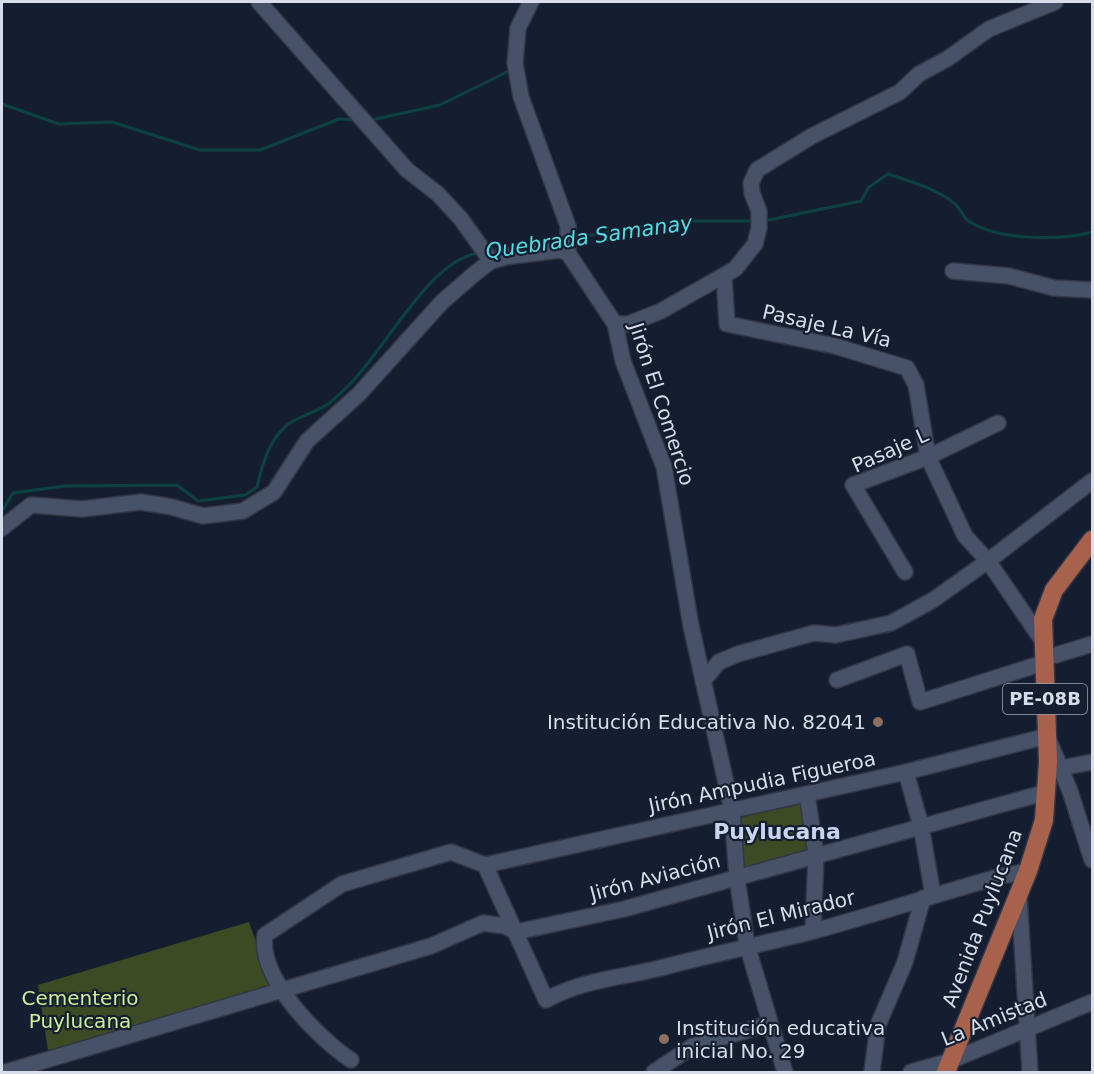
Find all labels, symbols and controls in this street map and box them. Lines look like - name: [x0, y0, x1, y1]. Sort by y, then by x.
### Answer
- water label: Quebrada Samanay: [484, 211, 695, 263]
- street label: Pasaje La Vía: [760, 300, 894, 352]
- street label: Jirón El Comercio: [624, 318, 700, 488]
- street label: Pasaje L: [848, 422, 933, 478]
- road number: PE-08B: [1003, 684, 1087, 714]
- place label: Institución Educativa No. 82041: [547, 710, 866, 734]
- marker: Institución Educativa No. 82041: [871, 715, 885, 729]
- street label: Jirón Ampudia Figueroa: [644, 746, 878, 818]
- district label: Puylucana: [713, 819, 841, 844]
- street label: Avenida Puylucana: [937, 826, 1027, 1010]
- street label: Jirón Aviación: [585, 848, 723, 906]
- street label: Jirón El Mirador: [703, 885, 858, 945]
- park label: Cementerio Puylucana: [22, 986, 138, 1033]
- street label: La Amistad: [938, 987, 1050, 1051]
- place label: Institución educativa inicial No. 29: [676, 1016, 885, 1063]
- marker: Institución educativa inicial No. 29: [657, 1032, 671, 1046]

